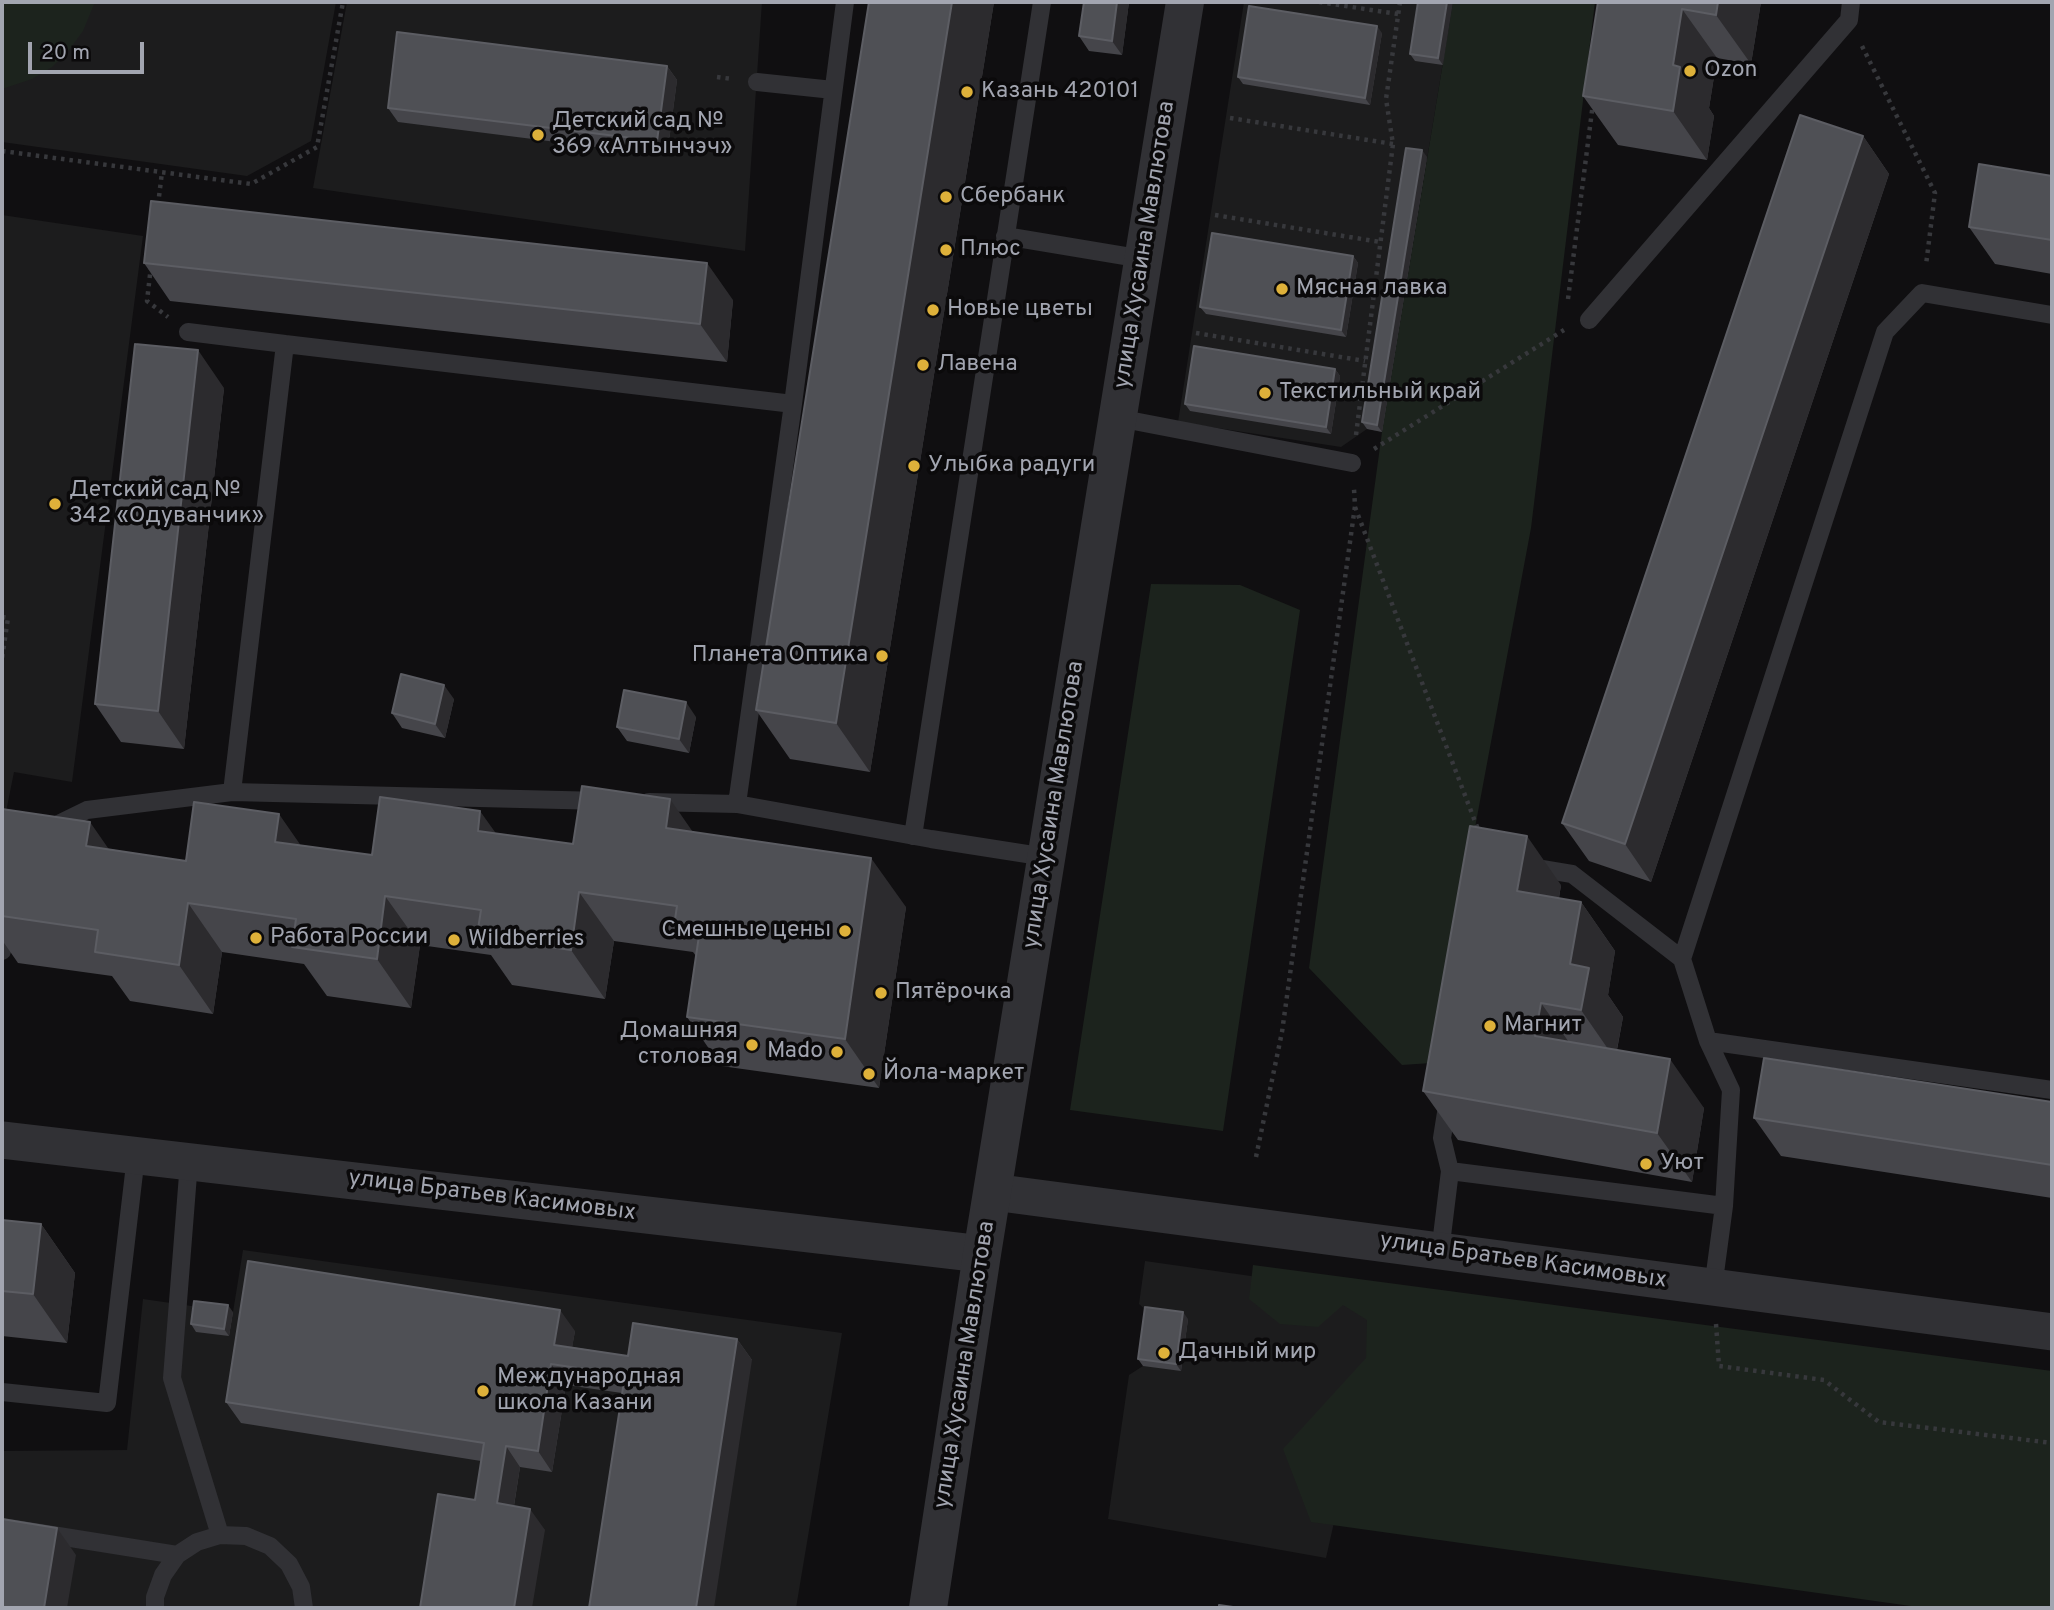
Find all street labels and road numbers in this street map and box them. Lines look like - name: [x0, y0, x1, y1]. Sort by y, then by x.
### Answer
- street label: улица Хусаина Мавлютова: [1110, 99, 1182, 391]
- street label: улица Хусаина Мавлютова: [1019, 659, 1091, 951]
- street label: улица Братьев Касимовых: [347, 1166, 637, 1228]
- street label: улица Хусаина Мавлютова: [930, 1219, 1002, 1511]
- street label: улица Братьев Касимовых: [1378, 1228, 1668, 1296]

